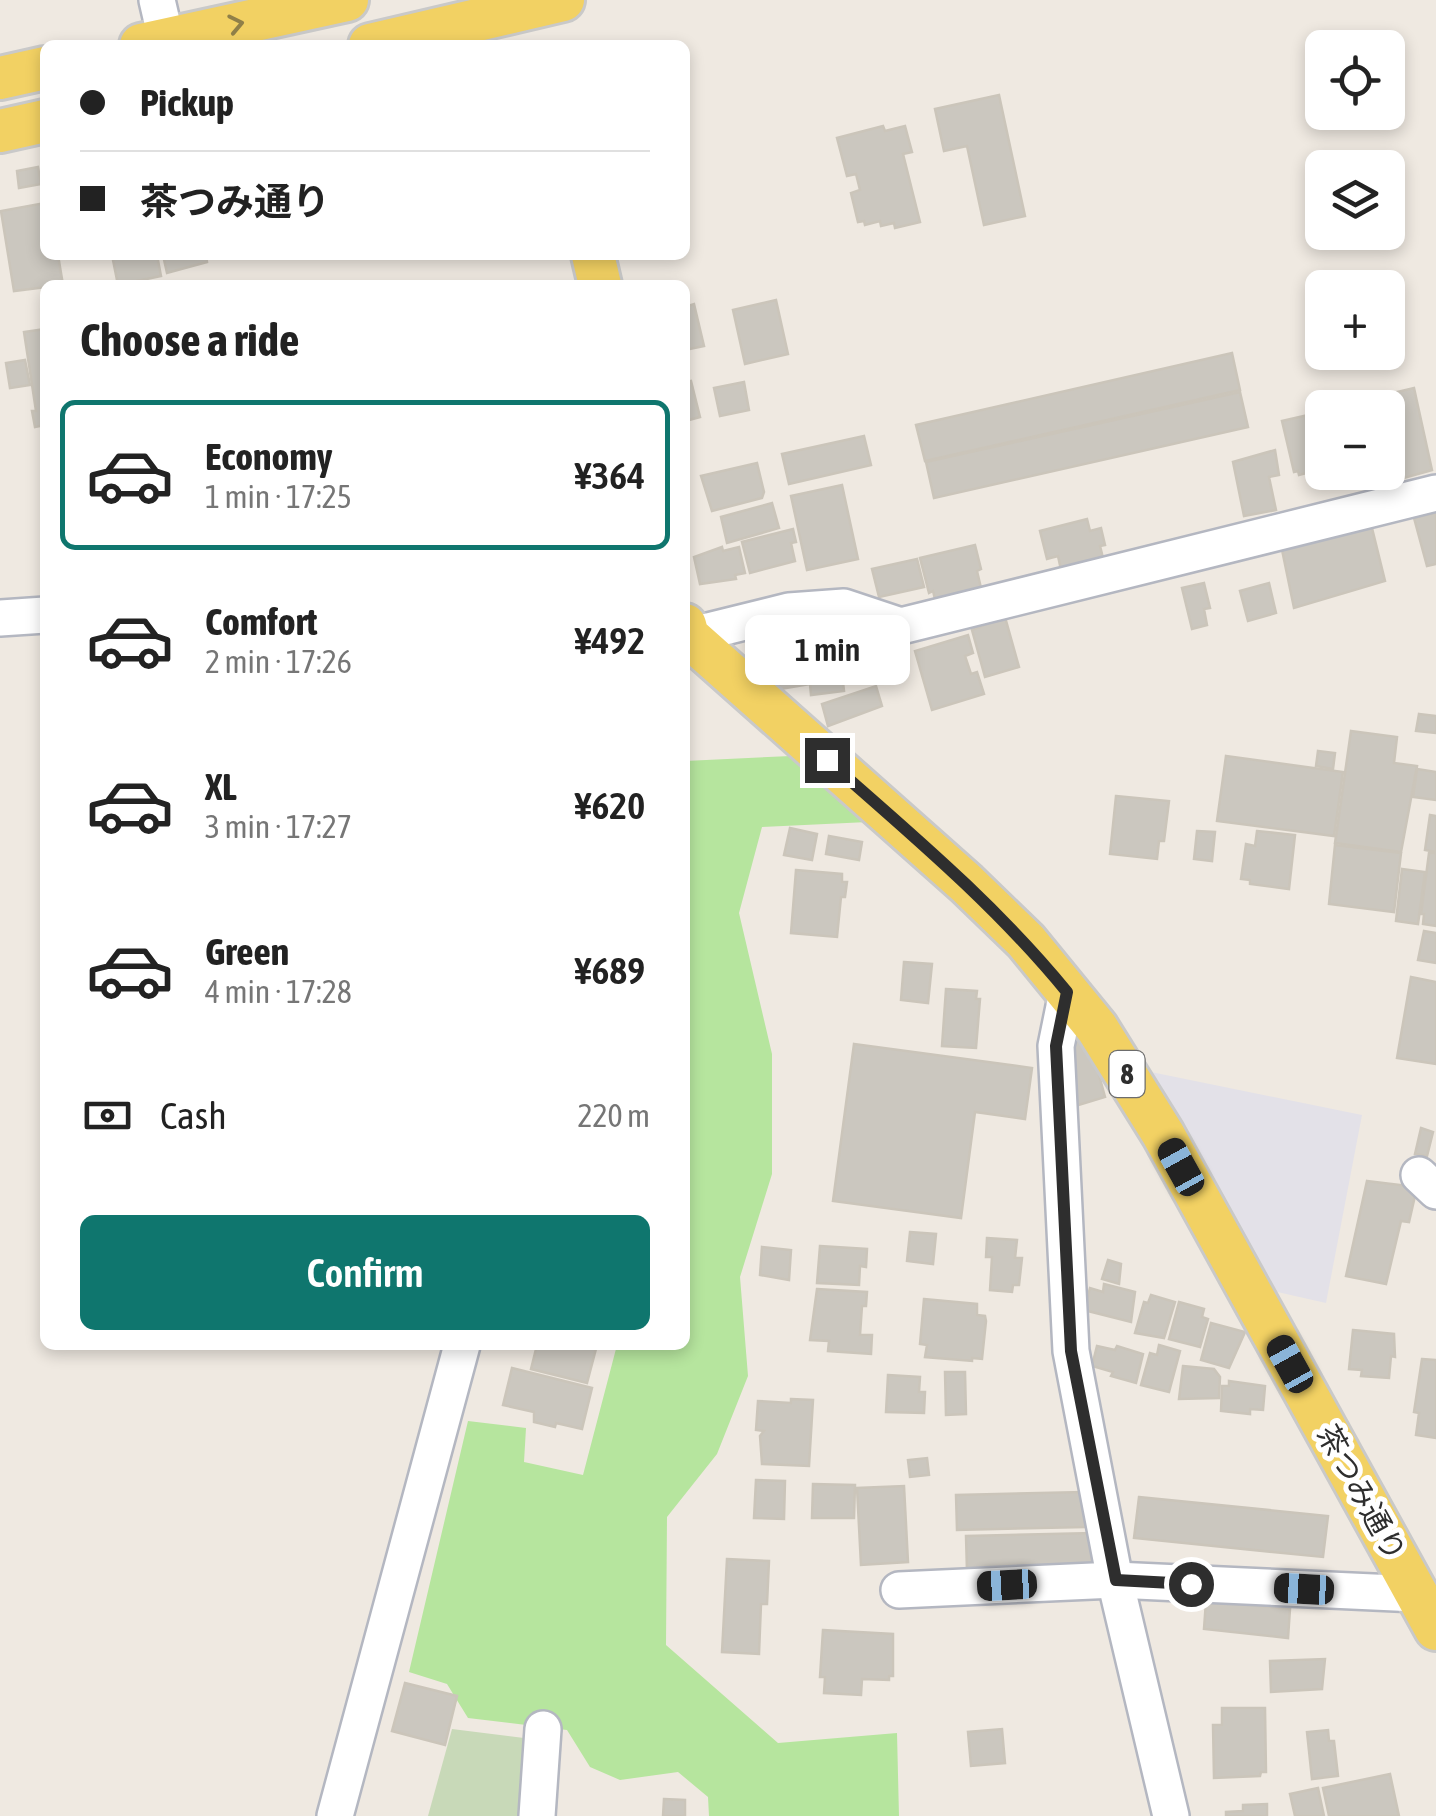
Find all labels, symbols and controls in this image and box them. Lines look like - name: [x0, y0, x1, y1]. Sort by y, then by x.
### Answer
- one-way arrow: [227, 15, 244, 36]
- map controls: [1305, 30, 1405, 490]
- button: locate: [1305, 30, 1405, 130]
- text: Pickup: [140, 81, 234, 124]
- button: layers: [1305, 150, 1405, 250]
- text: 茶つみ通り: [140, 180, 330, 223]
- button: +: [1305, 270, 1405, 370]
- text: Choose a ride: [80, 314, 299, 366]
- button: −: [1305, 390, 1405, 490]
- icon: car: [85, 430, 175, 520]
- text: Economy: [205, 435, 332, 478]
- text: ¥364: [575, 454, 645, 497]
- text: 1 min · 17:25: [205, 478, 352, 515]
- icon: car: [85, 595, 175, 685]
- text: Comfort: [205, 600, 317, 643]
- callout: 1 min: [744, 615, 910, 685]
- text: ¥492: [575, 619, 645, 662]
- text: 1 min: [795, 631, 860, 668]
- text: 2 min · 17:26: [205, 643, 352, 680]
- route end: [805, 738, 850, 783]
- icon: car: [85, 760, 175, 850]
- text: XL: [205, 765, 237, 808]
- text: ¥620: [575, 784, 645, 827]
- text: 3 min · 17:27: [205, 808, 352, 845]
- icon: car: [85, 925, 175, 1015]
- text: Green: [205, 930, 289, 973]
- text: ¥689: [575, 949, 645, 992]
- text: 4 min · 17:28: [205, 973, 352, 1010]
- road number: 8: [1110, 1051, 1144, 1097]
- icon: cash: [80, 1088, 135, 1143]
- text: Cash: [160, 1094, 227, 1137]
- text: 220 m: [577, 1097, 650, 1134]
- car: [1153, 1133, 1209, 1201]
- button: Confirm: [80, 1215, 650, 1330]
- car: [1262, 1330, 1318, 1398]
- street label: 茶つみ通り: [1311, 1419, 1413, 1566]
- route start: [1169, 1562, 1214, 1607]
- car: [976, 1568, 1038, 1602]
- car: [1273, 1572, 1335, 1606]

